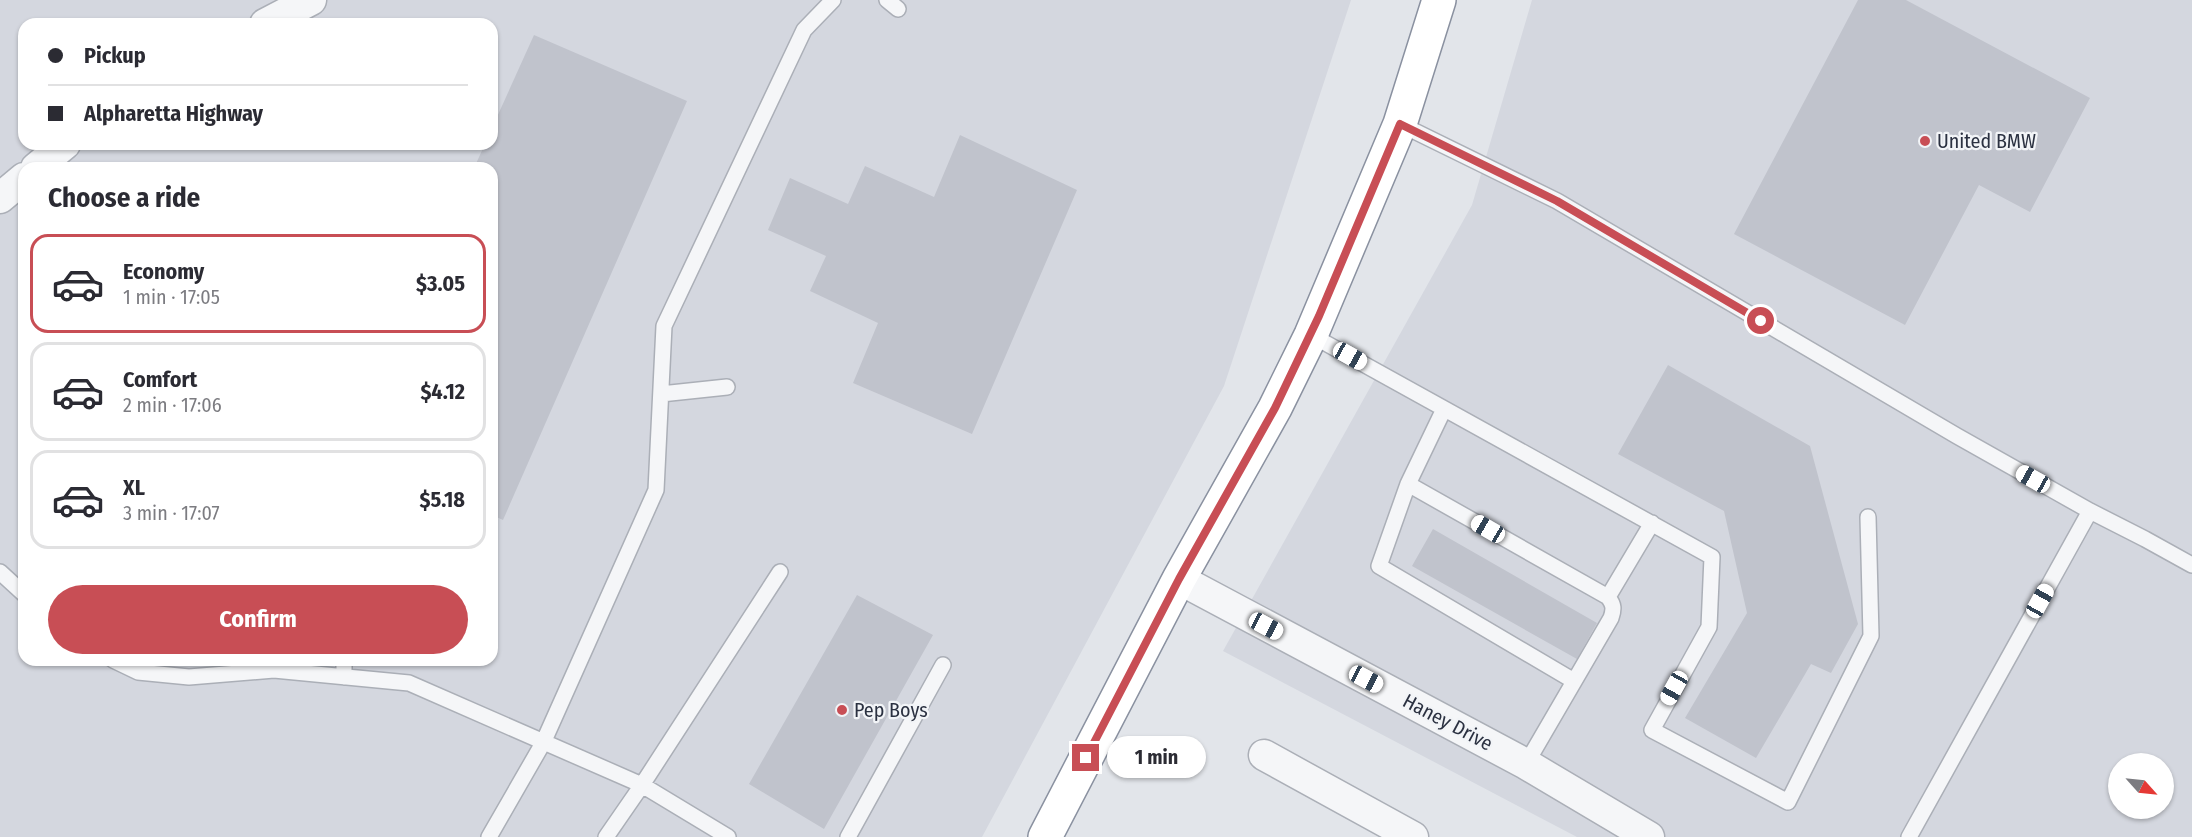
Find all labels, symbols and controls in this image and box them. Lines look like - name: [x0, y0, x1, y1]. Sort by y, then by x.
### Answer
- text: Pickup: [84, 42, 146, 69]
- text: Alpharetta Highway: [84, 100, 263, 127]
- place label: United BMW: [1937, 129, 2036, 153]
- marker: United BMW: [1918, 134, 1932, 148]
- text: Choose a ride: [48, 182, 200, 214]
- icon: car: [51, 257, 105, 311]
- text: Economy: [123, 258, 204, 285]
- text: $3.05: [416, 270, 465, 297]
- text: 1 min · 17:05: [123, 285, 220, 309]
- route start: [1747, 307, 1774, 334]
- car: [1330, 339, 1370, 373]
- icon: car: [51, 365, 105, 419]
- text: Comfort: [123, 366, 197, 393]
- text: $4.12: [420, 378, 465, 405]
- text: 2 min · 17:06: [123, 393, 222, 417]
- car: [2013, 462, 2053, 496]
- icon: car: [51, 473, 105, 527]
- text: XL: [123, 474, 145, 501]
- text: $5.18: [419, 486, 465, 513]
- text: 3 min · 17:07: [123, 501, 220, 525]
- car: [1468, 512, 1508, 546]
- car: [2023, 581, 2057, 621]
- button: Confirm: [48, 585, 468, 654]
- car: [1246, 610, 1286, 642]
- car: [1346, 663, 1386, 695]
- car: [1657, 668, 1691, 708]
- street label: Haney Drive: [1399, 688, 1497, 756]
- place label: Pep Boys: [854, 698, 928, 722]
- marker: Pep Boys: [835, 703, 849, 717]
- callout: 1 min: [1107, 737, 1206, 779]
- route end: [1072, 744, 1099, 771]
- text: 1 min: [1135, 745, 1178, 769]
- north arrow: [2108, 753, 2174, 819]
- map controls: [2108, 753, 2174, 819]

